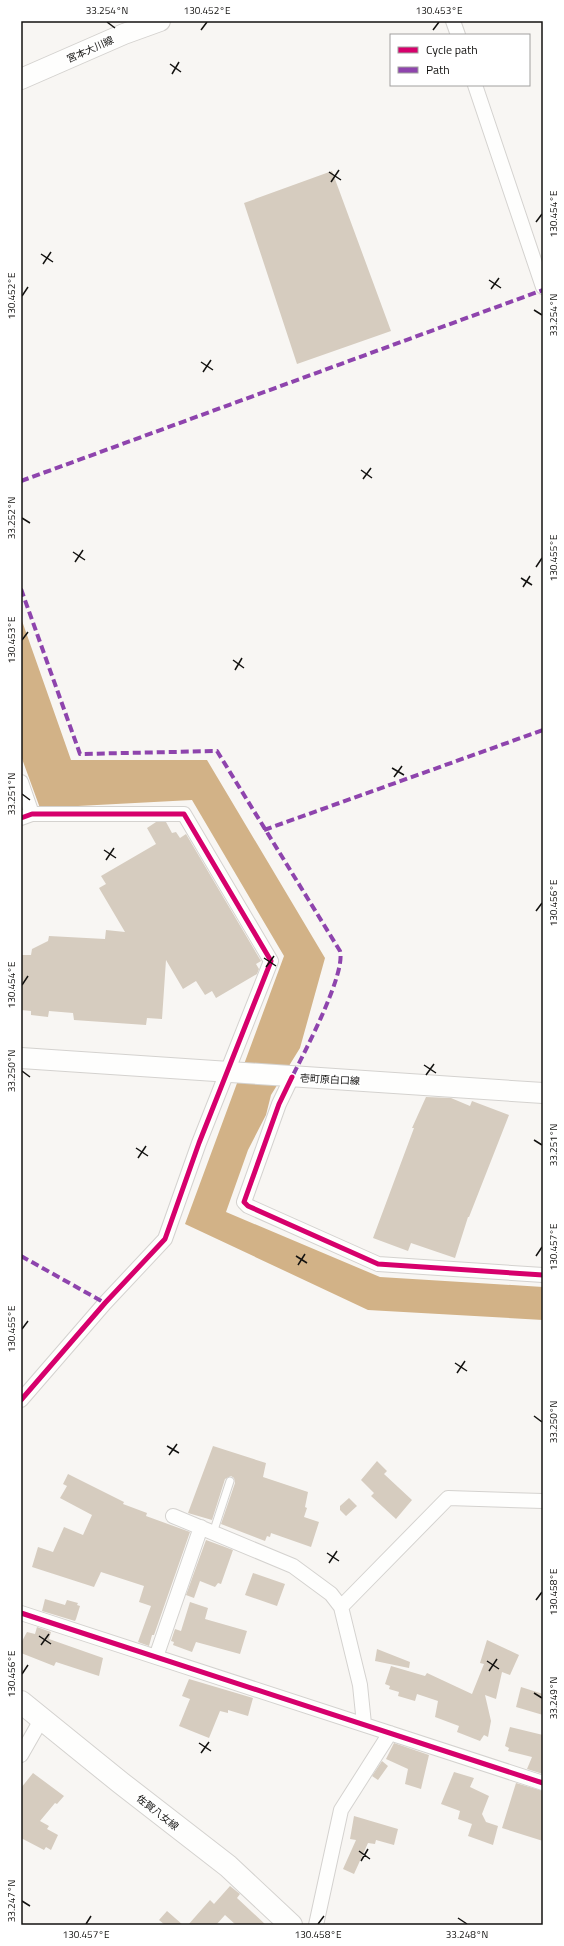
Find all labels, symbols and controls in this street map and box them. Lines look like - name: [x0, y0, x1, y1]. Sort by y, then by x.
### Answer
- text: 33.254°N: [86, 3, 128, 18]
- text: 130.452°E: [184, 3, 231, 18]
- text: 130.453°E: [416, 3, 463, 18]
- street label: 宮本大川線: [64, 32, 116, 66]
- legend: [390, 34, 530, 86]
- text: Cycle path: [426, 40, 478, 59]
- text: Path: [426, 60, 450, 79]
- text: 130.454°E: [546, 190, 561, 237]
- text: 130.452°E: [4, 272, 19, 319]
- text: 33.254°N: [546, 294, 561, 336]
- text: 33.252°N: [4, 497, 19, 539]
- text: 130.455°E: [546, 534, 561, 581]
- text: 130.453°E: [4, 616, 19, 663]
- text: 33.251°N: [4, 773, 19, 815]
- text: 130.456°E: [546, 879, 561, 926]
- text: 130.454°E: [4, 961, 19, 1008]
- text: 33.250°N: [4, 1050, 19, 1092]
- street label: 壱町原白口線: [300, 1070, 360, 1089]
- text: 33.251°N: [546, 1124, 561, 1166]
- text: 130.457°E: [546, 1223, 561, 1270]
- text: 130.455°E: [4, 1305, 19, 1352]
- text: 33.250°N: [546, 1401, 561, 1443]
- text: 130.458°E: [546, 1568, 561, 1615]
- text: 130.456°E: [4, 1650, 19, 1697]
- text: 33.249°N: [546, 1677, 561, 1719]
- street label: 佐賀八女線: [133, 1791, 182, 1834]
- text: 33.247°N: [4, 1880, 19, 1922]
- text: 130.457°E: [63, 1927, 110, 1942]
- text: 130.458°E: [295, 1927, 342, 1942]
- text: 33.248°N: [446, 1927, 488, 1942]

